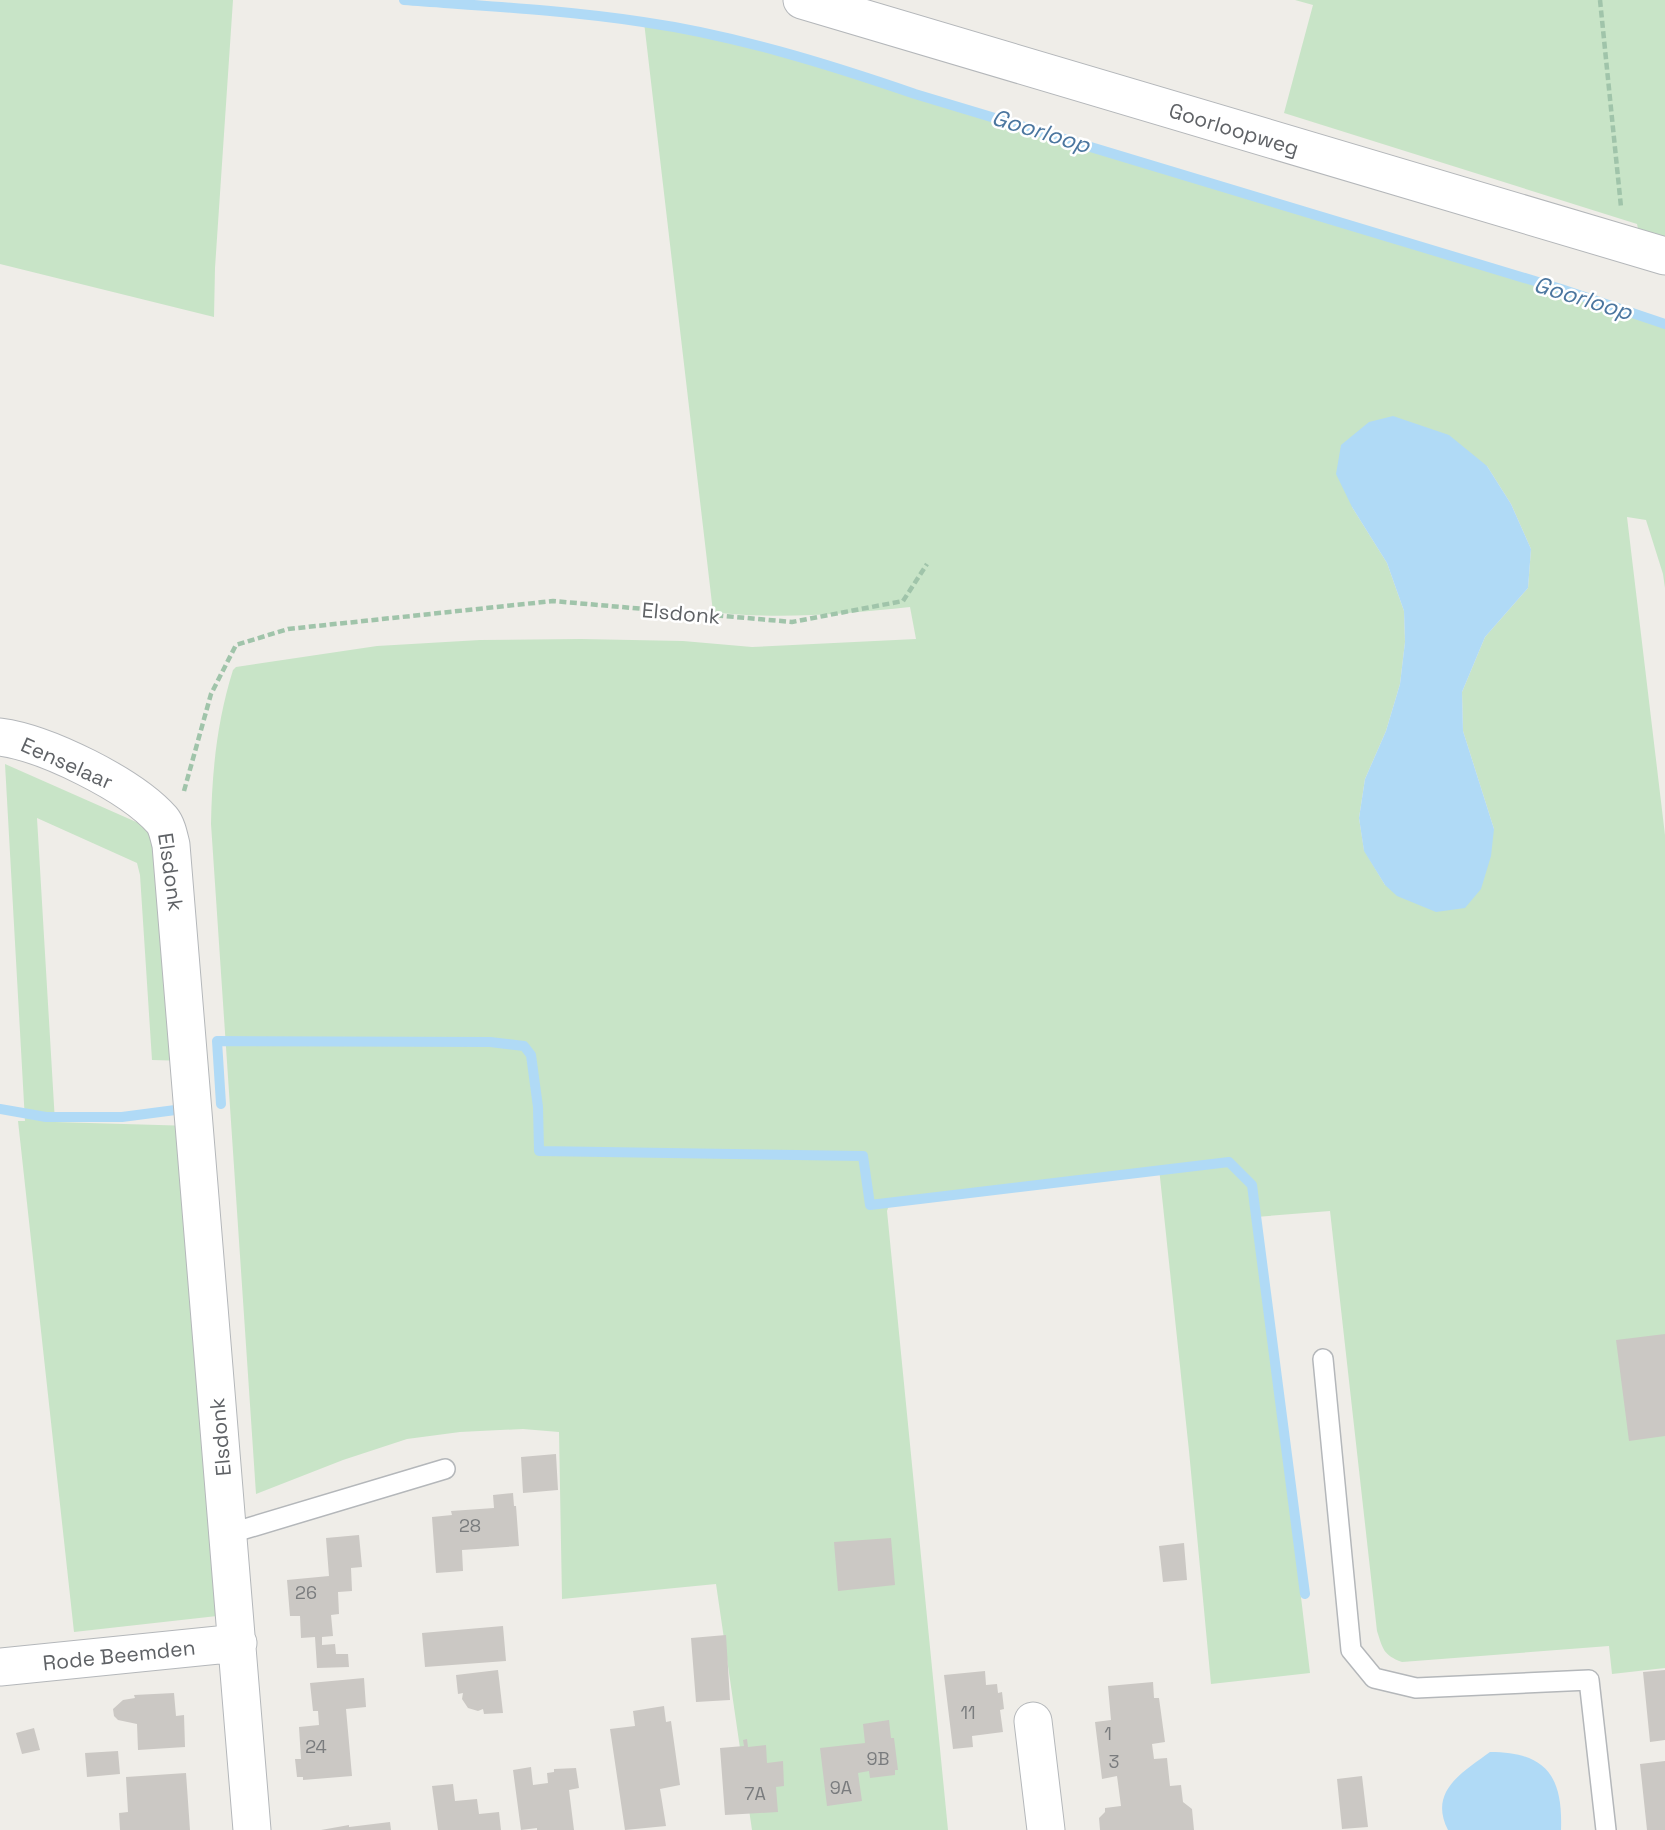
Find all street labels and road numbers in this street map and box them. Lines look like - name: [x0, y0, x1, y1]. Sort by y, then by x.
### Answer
- street label: Goorloopweg: [1166, 96, 1302, 162]
- street label: Elsdonk: [641, 596, 721, 630]
- street label: Eenselaar: [17, 731, 117, 795]
- street label: Elsdonk: [152, 831, 190, 913]
- street label: Elsdonk: [203, 1397, 237, 1477]
- street label: Rode Beemden: [41, 1634, 197, 1676]

